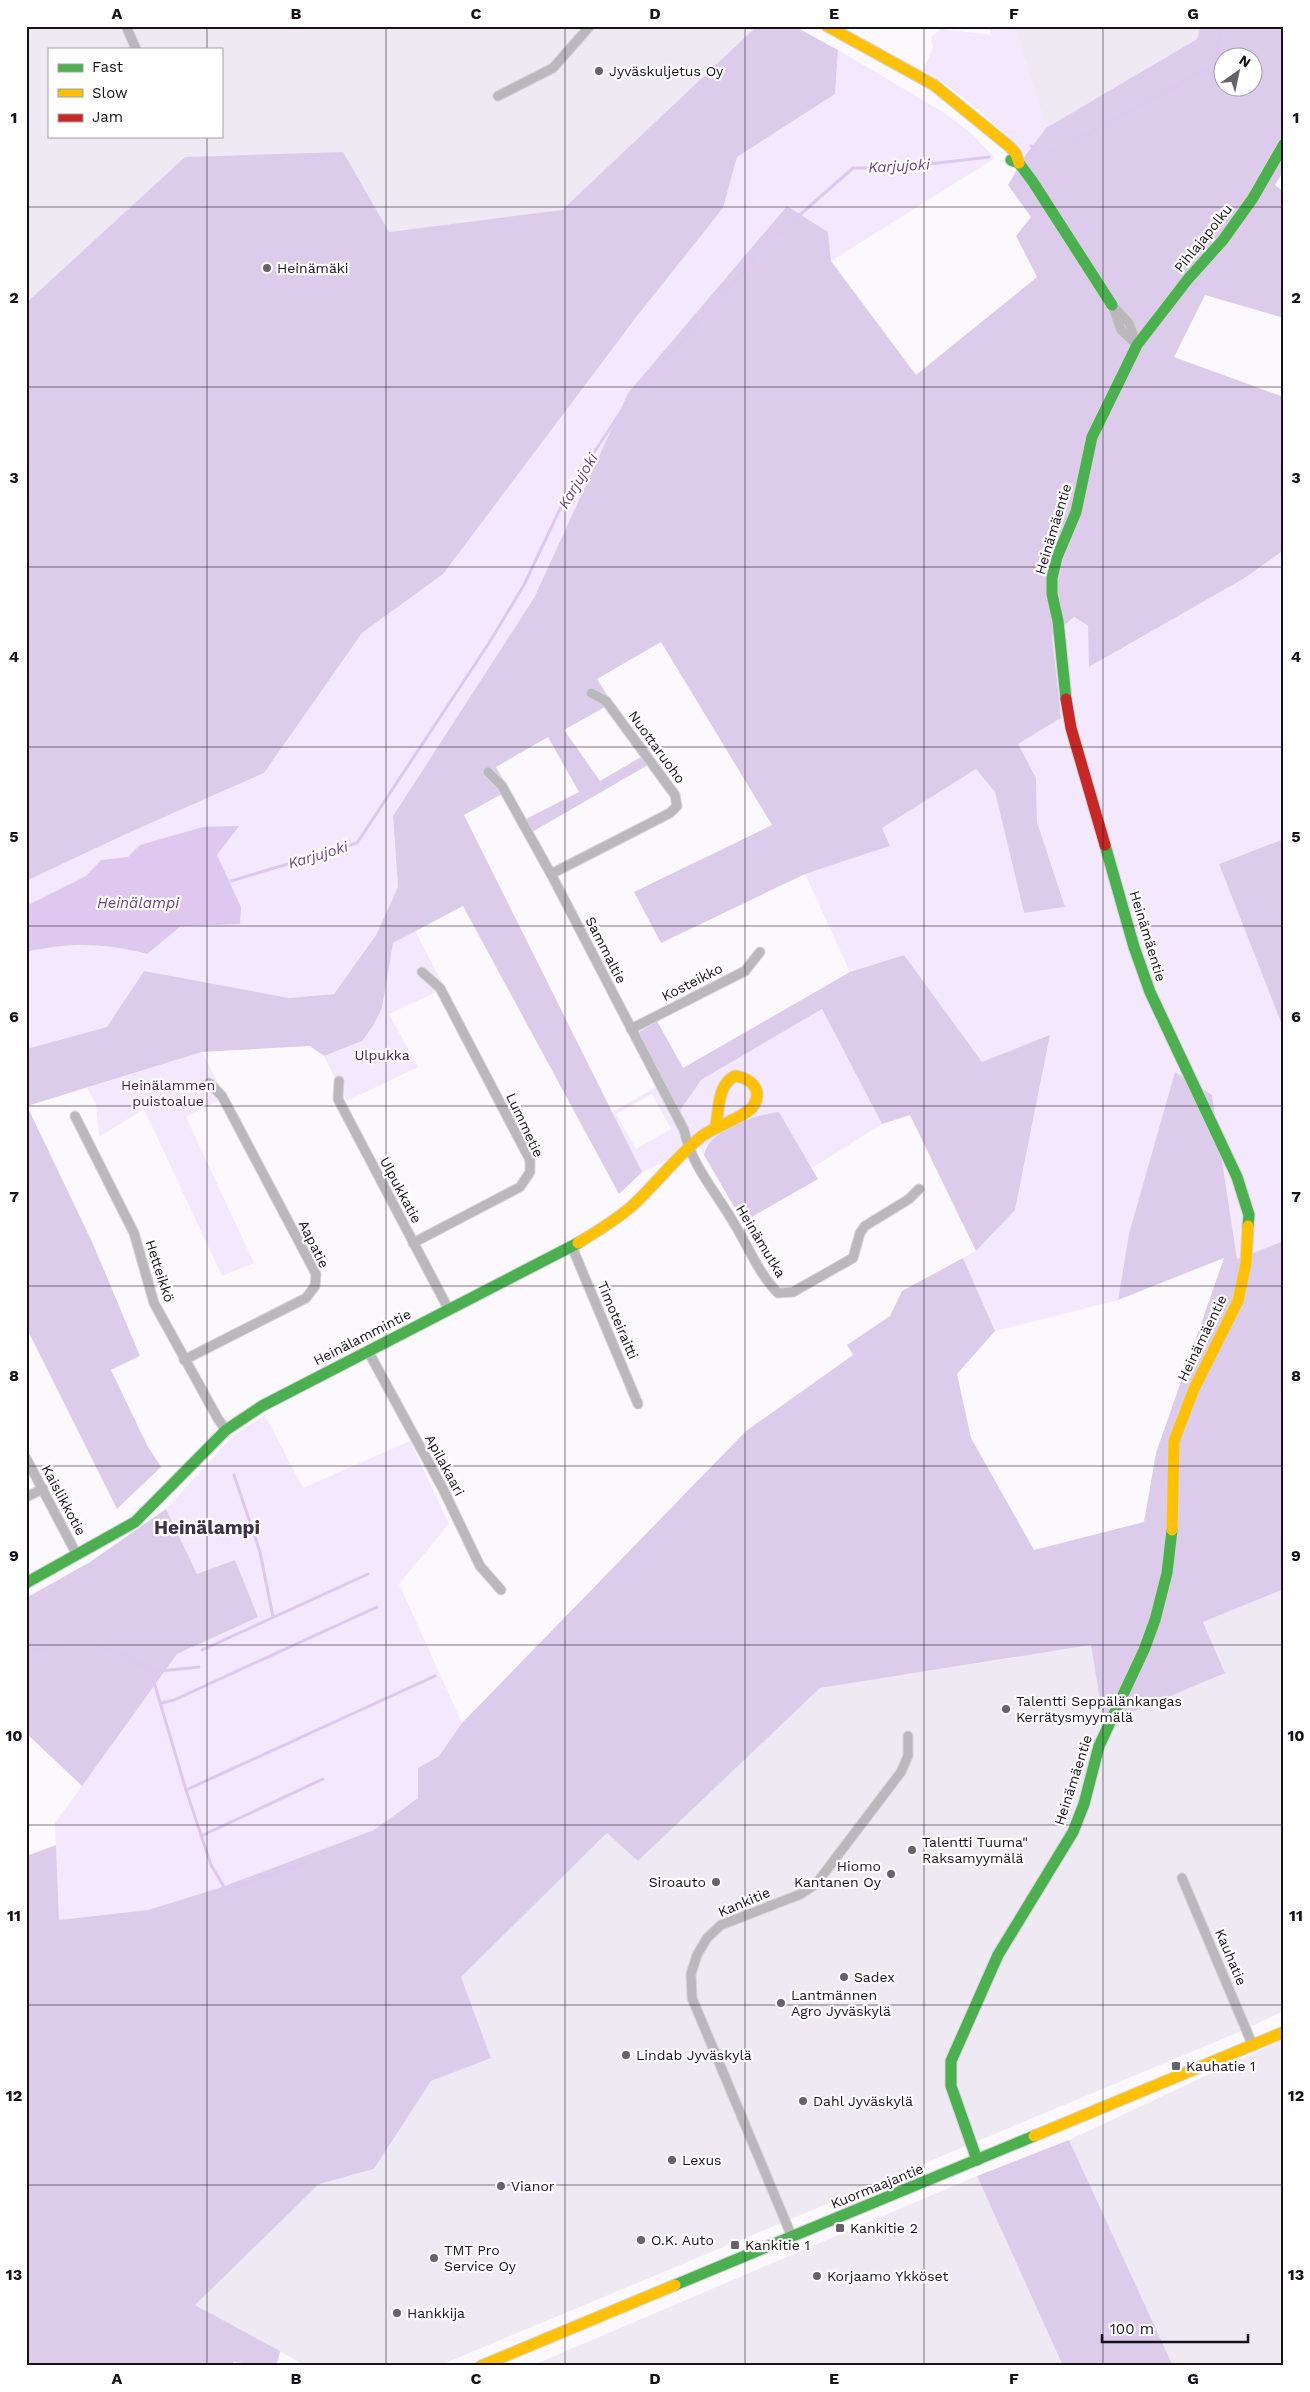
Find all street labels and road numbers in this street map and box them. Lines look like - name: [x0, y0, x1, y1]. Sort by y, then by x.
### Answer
- street label: Pihlajapolku: [1171, 201, 1235, 275]
- street label: Heinämäentie: [1032, 482, 1074, 576]
- street label: Nuottaruoho: [625, 708, 689, 786]
- street label: Heinämäentie: [1127, 889, 1169, 983]
- street label: Sammaltie: [582, 914, 630, 986]
- street label: Kosteikko: [659, 960, 725, 1004]
- street label: Lummetie: [503, 1090, 547, 1160]
- street label: Ulpukkatie: [377, 1154, 425, 1226]
- street label: Heinämutka: [733, 1202, 789, 1280]
- street label: Aapatie: [296, 1217, 332, 1271]
- street label: Hetteikkö: [142, 1238, 178, 1304]
- street label: Timoteiraitti: [594, 1279, 642, 1361]
- street label: Heinämäentie: [1174, 1292, 1230, 1384]
- street label: Heinälammintie: [311, 1305, 413, 1369]
- street label: Apilakaari: [422, 1432, 468, 1498]
- street label: Kaislikkotie: [39, 1462, 89, 1538]
- street label: Heinämäentie: [1051, 1733, 1095, 1827]
- street label: Kankitie: [716, 1884, 772, 1920]
- street label: Kauhatie: [1212, 1926, 1250, 1988]
- street label: Kuormaajantie: [828, 2160, 926, 2212]

